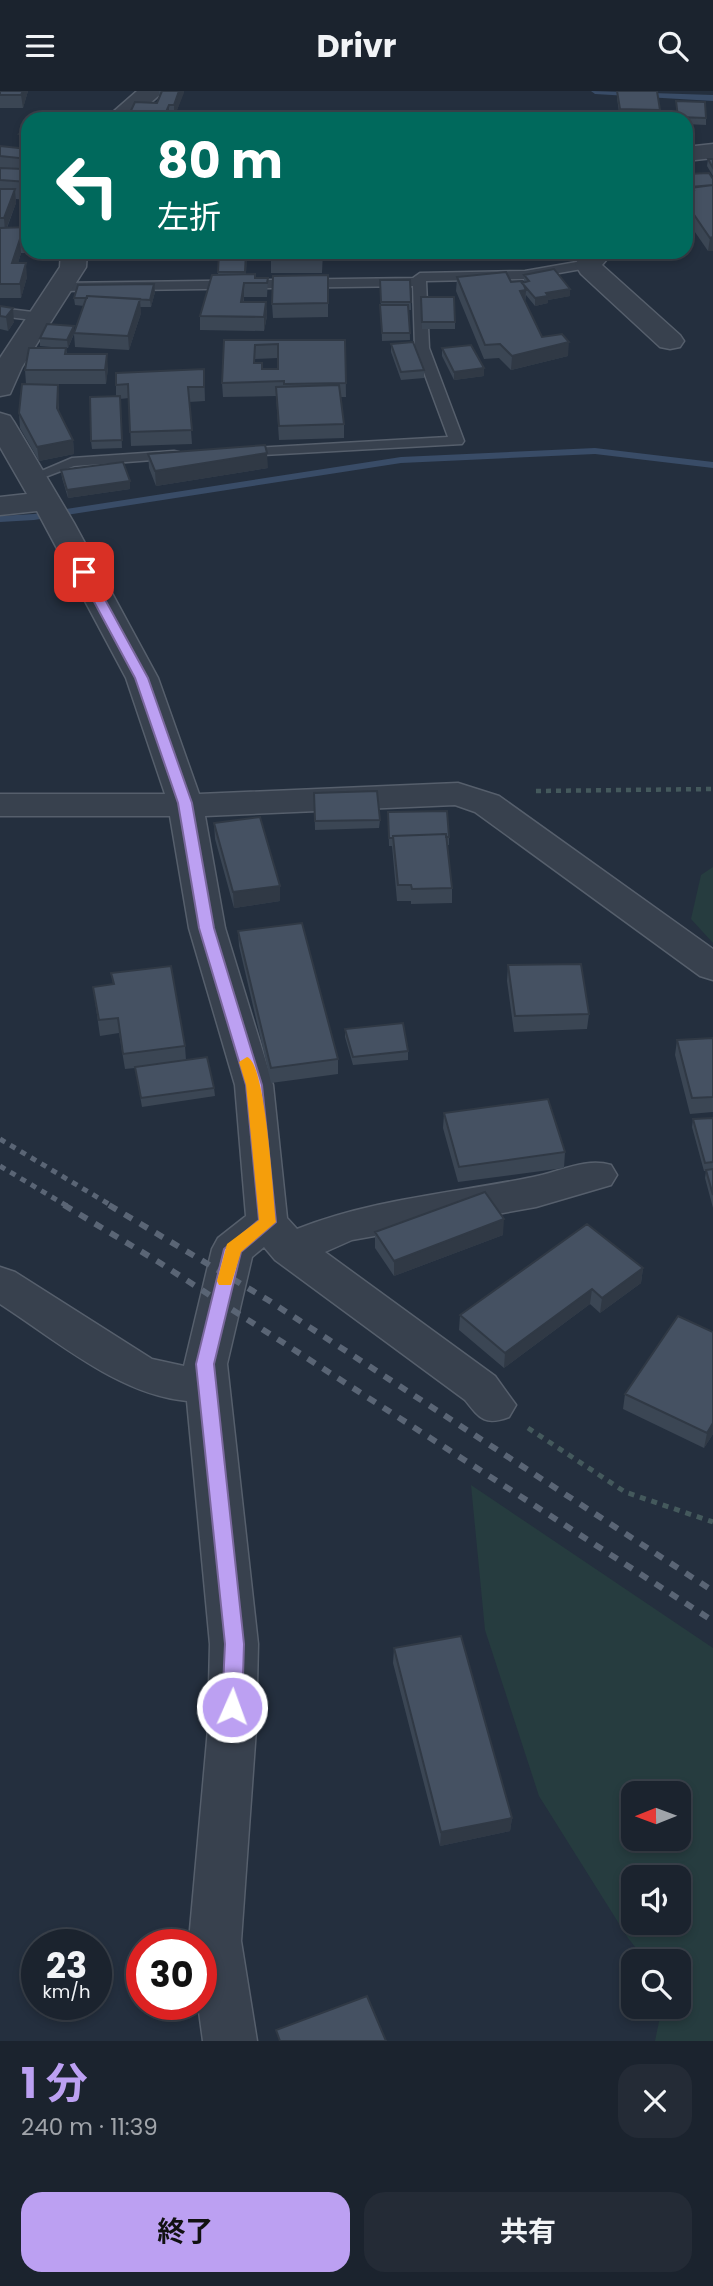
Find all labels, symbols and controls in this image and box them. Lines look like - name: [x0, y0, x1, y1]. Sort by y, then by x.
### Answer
- text: Drivr: [316, 23, 397, 68]
- icon: menu: [21, 27, 59, 65]
- icon: search: [654, 27, 692, 65]
- text: 80 m: [157, 127, 283, 195]
- icon: left: [42, 140, 133, 231]
- text: 左折: [157, 194, 221, 239]
- pin: [54, 542, 114, 602]
- icon: arrive: [65, 553, 103, 591]
- position arrow: [195, 1670, 269, 1744]
- north arrow: [621, 1781, 691, 1851]
- map controls: [621, 1781, 691, 2019]
- button: sound: [621, 1865, 691, 1935]
- speed limit sign: 30: [126, 1929, 217, 2020]
- text: 23: [46, 1941, 87, 1990]
- button: search: [621, 1949, 691, 2019]
- text: km/h: [43, 1979, 90, 2004]
- text: 1 分: [21, 2054, 88, 2113]
- button: close: [618, 2064, 692, 2138]
- text: 240 m · 11:39: [21, 2111, 158, 2143]
- button: 終了: [21, 2192, 350, 2272]
- button: 共有: [364, 2192, 692, 2272]

